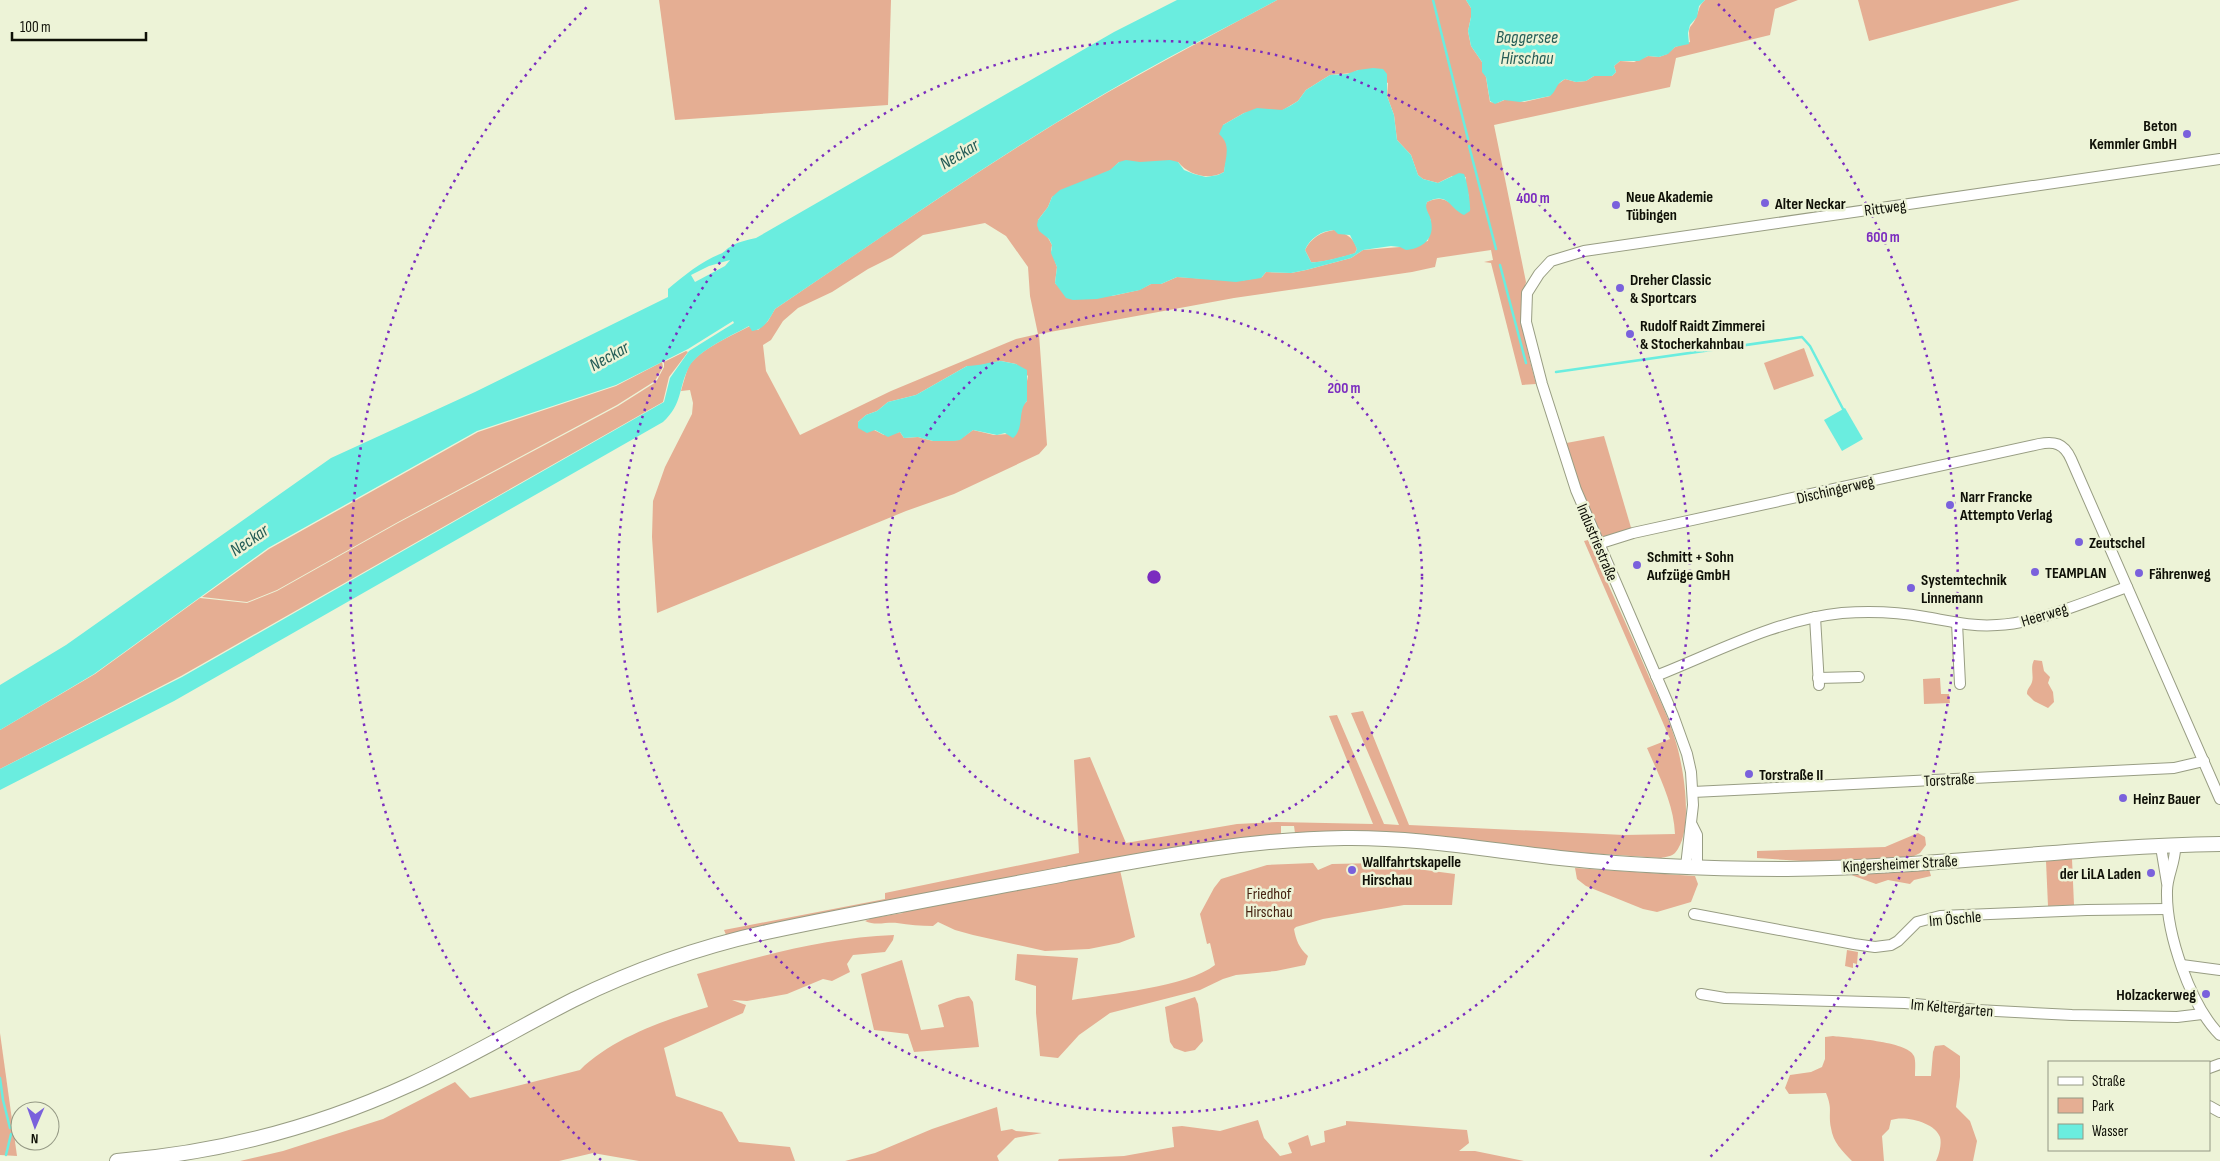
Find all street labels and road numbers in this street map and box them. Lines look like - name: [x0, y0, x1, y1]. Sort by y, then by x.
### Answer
- street label: Rittweg: [1863, 196, 1907, 221]
- street label: Dischingerweg: [1795, 472, 1876, 509]
- street label: Industriestraße: [1572, 501, 1621, 584]
- street label: Heerweg: [2019, 599, 2070, 631]
- street label: Torstraße: [1923, 770, 1975, 791]
- street label: Kingersheimer Straße: [1842, 852, 1958, 877]
- street label: Im Öschle: [1928, 908, 1982, 931]
- street label: Im Keltergarten: [1910, 995, 1994, 1022]

